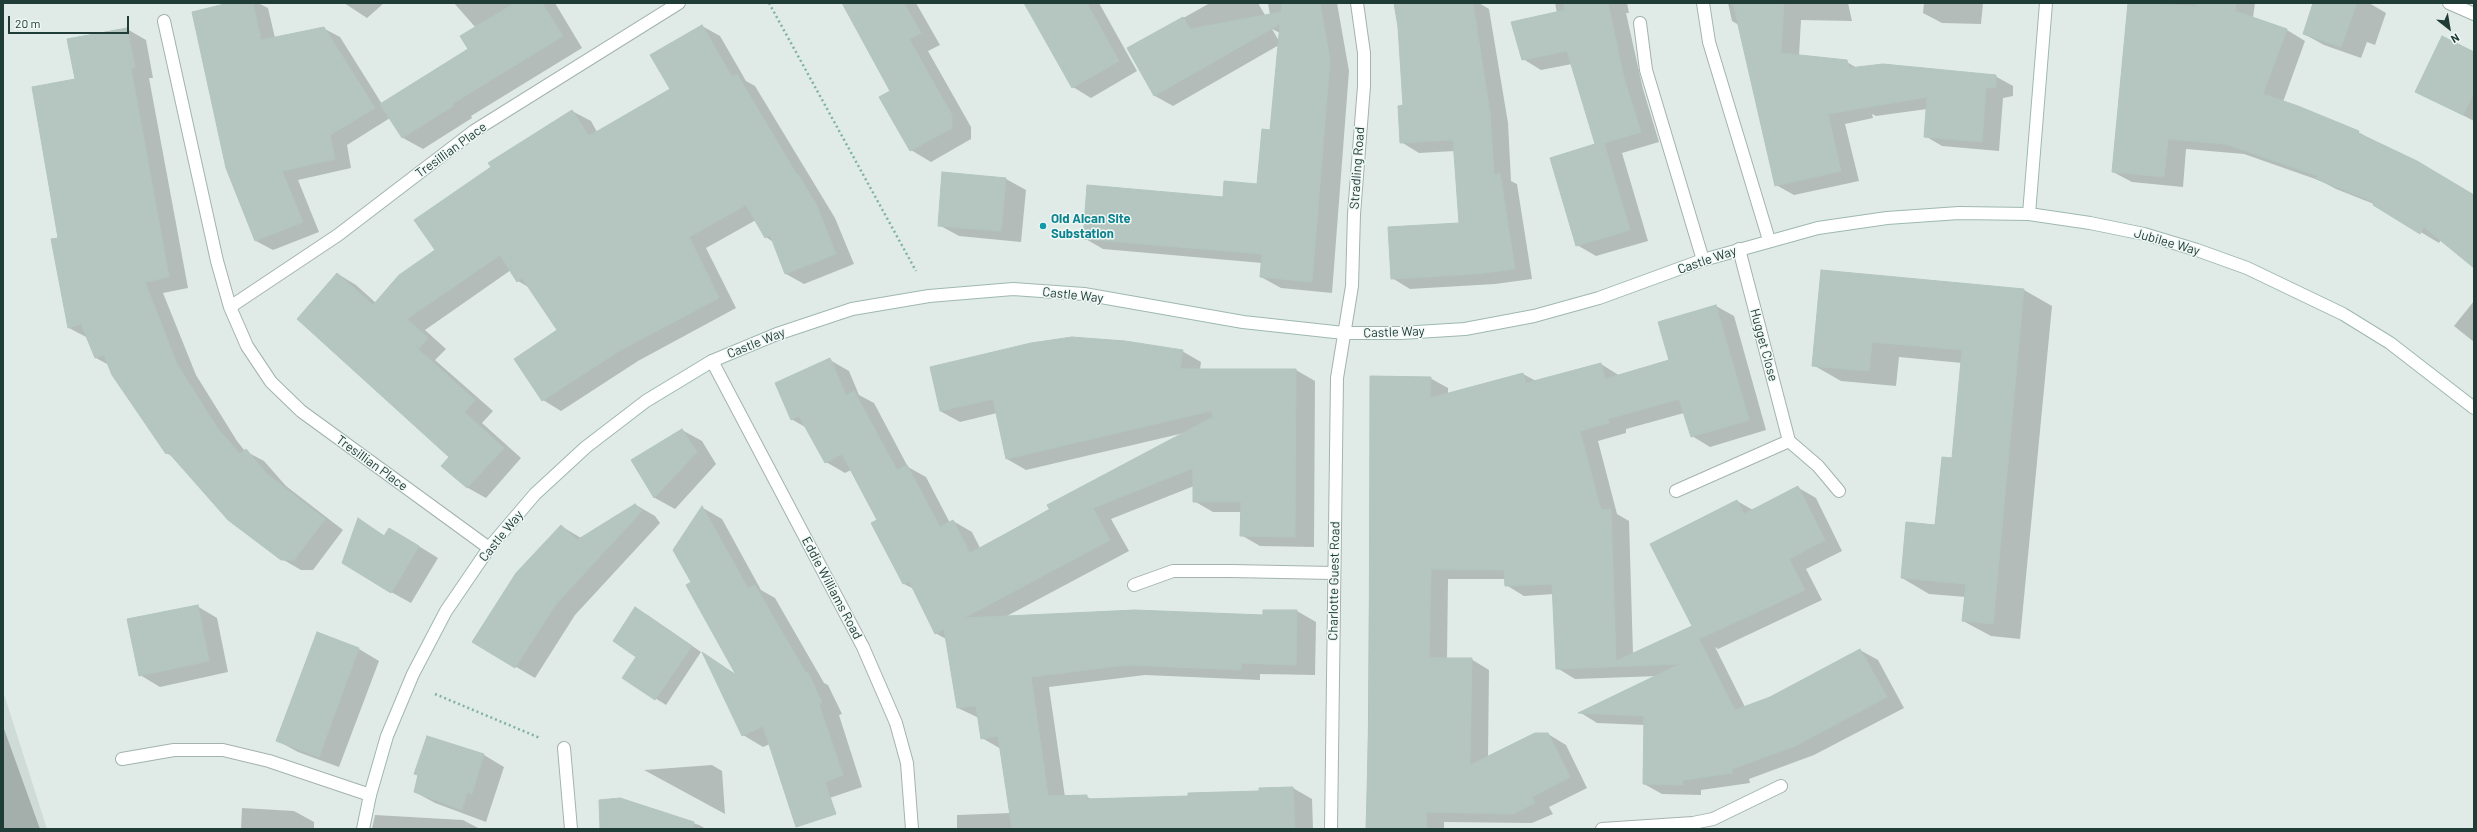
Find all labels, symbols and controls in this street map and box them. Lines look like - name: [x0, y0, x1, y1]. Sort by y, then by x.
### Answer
- scale bar: [10, 8, 131, 34]
- north arrow: [2429, 8, 2469, 48]
- text: 20 m: [15, 16, 41, 30]
- text: N: [2449, 31, 2462, 46]
- street label: Tresillian Place: [412, 119, 490, 181]
- street label: Stradling Road: [1346, 126, 1368, 210]
- place label: Old Alcan Site Substation: [1051, 211, 1131, 242]
- marker: Old Alcan Site Substation: [1038, 221, 1048, 231]
- street label: Jubilee Way: [2132, 225, 2202, 259]
- street label: Castle Way: [1675, 243, 1739, 277]
- street label: Castle Way: [1042, 284, 1104, 306]
- street label: Hugget Close: [1747, 307, 1781, 383]
- street label: Castle Way: [1363, 323, 1425, 341]
- street label: Castle Way: [725, 324, 787, 362]
- street label: Tresillian Place: [333, 432, 411, 494]
- street label: Castle Way: [476, 507, 526, 565]
- street label: Charlotte Guest Road: [1325, 521, 1343, 641]
- street label: Eddie Williams Road: [798, 534, 866, 642]

